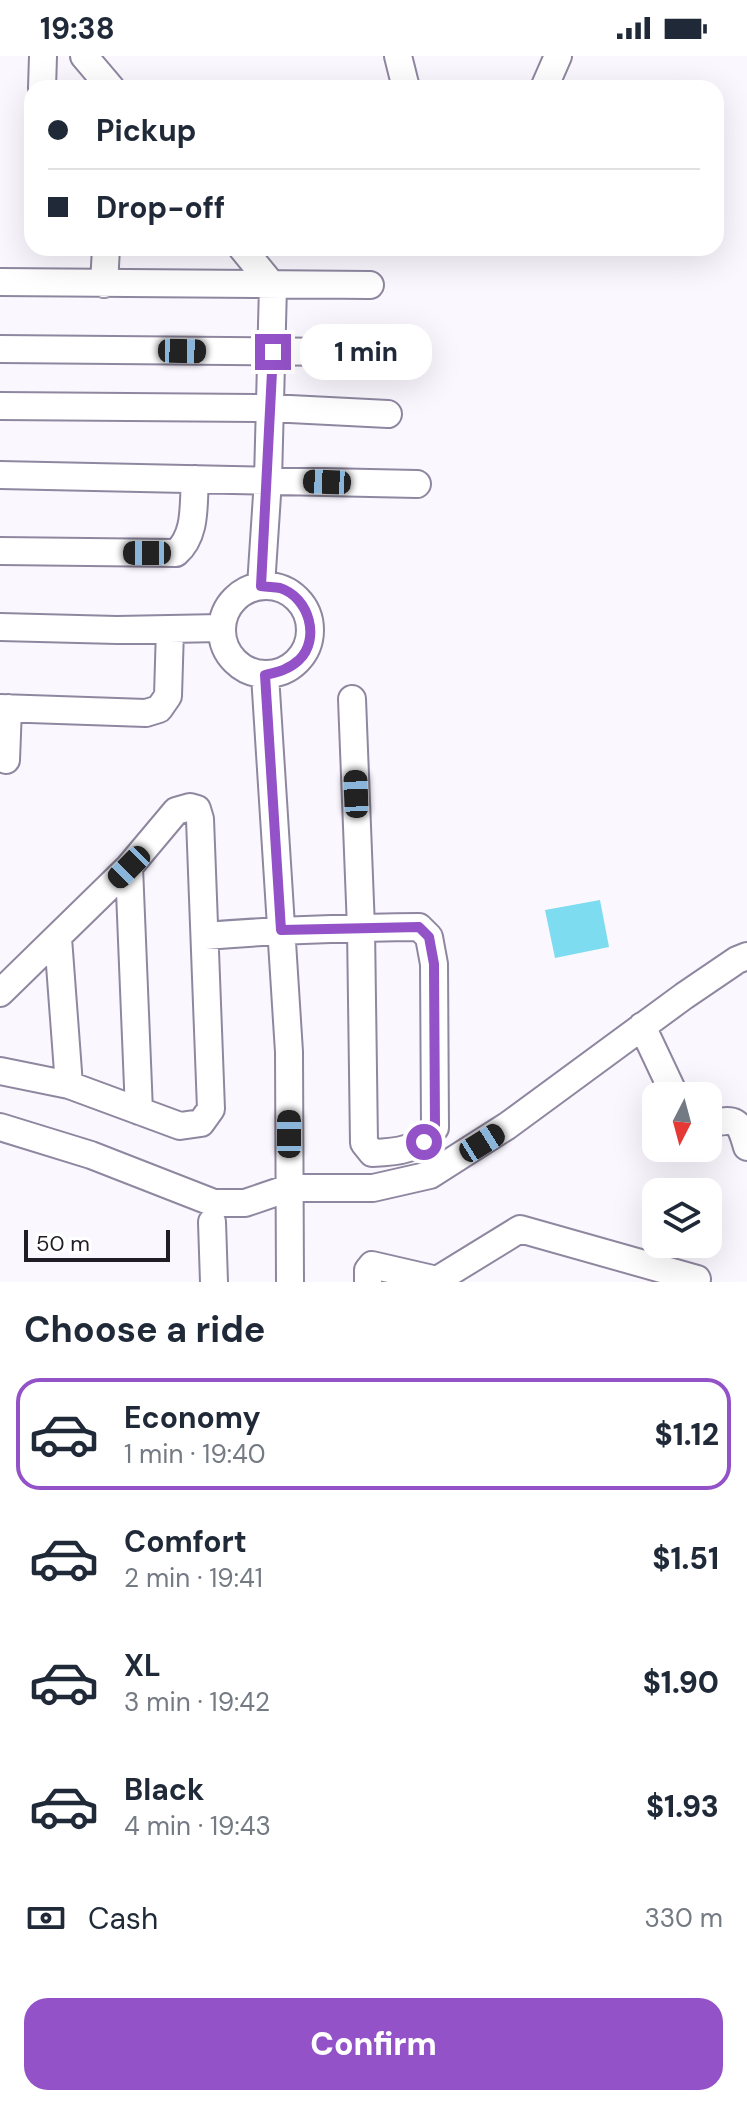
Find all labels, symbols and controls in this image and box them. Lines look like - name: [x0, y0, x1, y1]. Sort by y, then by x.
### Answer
- text: 19:38: [40, 9, 115, 48]
- text: Pickup: [96, 111, 196, 150]
- text: Drop-off: [96, 188, 225, 227]
- callout: 1 min: [301, 324, 433, 380]
- route end: [255, 334, 291, 370]
- text: 1 min: [334, 335, 398, 369]
- car: [158, 339, 206, 363]
- car: [303, 469, 351, 495]
- car: [123, 541, 171, 565]
- car: [343, 770, 369, 818]
- car: [104, 842, 154, 892]
- north arrow: [642, 1082, 722, 1162]
- map controls: [642, 1082, 722, 1258]
- car: [277, 1110, 301, 1158]
- car: [455, 1120, 509, 1166]
- route start: [406, 1124, 442, 1160]
- button: layers: [642, 1178, 722, 1258]
- scale bar: [24, 1226, 170, 1262]
- text: 50 m: [36, 1229, 90, 1258]
- text: Choose a ride: [24, 1306, 265, 1353]
- icon: car: [28, 1398, 100, 1470]
- text: Economy: [124, 1398, 261, 1437]
- text: $1.12: [655, 1415, 719, 1454]
- text: 1 min · 19:40: [124, 1437, 266, 1471]
- icon: car: [28, 1522, 100, 1594]
- text: Comfort: [124, 1522, 247, 1561]
- text: $1.51: [652, 1539, 719, 1578]
- text: 2 min · 19:41: [124, 1561, 263, 1595]
- icon: car: [28, 1646, 100, 1718]
- text: XL: [124, 1646, 161, 1685]
- text: $1.90: [643, 1663, 719, 1702]
- text: 3 min · 19:42: [124, 1685, 270, 1719]
- icon: car: [28, 1770, 100, 1842]
- text: Black: [124, 1770, 204, 1809]
- text: $1.93: [646, 1787, 719, 1826]
- text: 4 min · 19:43: [124, 1809, 271, 1843]
- icon: cash: [24, 1896, 68, 1940]
- text: Cash: [88, 1899, 158, 1938]
- text: 330 m: [644, 1901, 723, 1935]
- button: Confirm: [24, 1998, 723, 2090]

